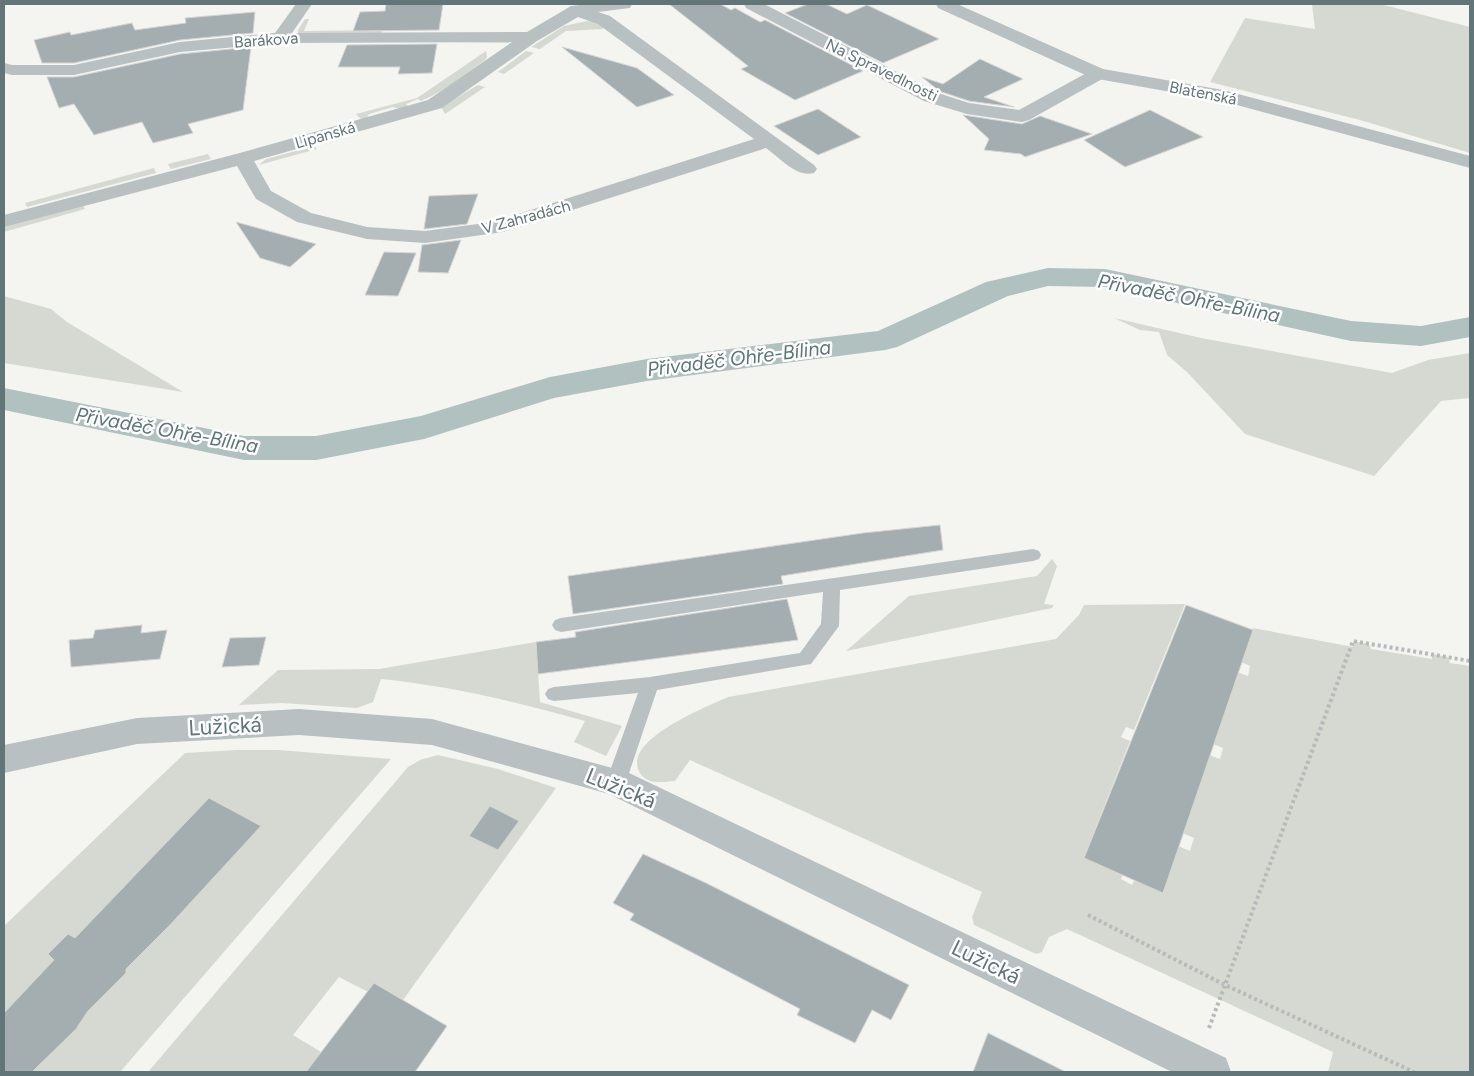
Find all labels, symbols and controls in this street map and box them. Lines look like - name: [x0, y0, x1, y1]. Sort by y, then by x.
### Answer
- street label: Barákova: [233, 28, 299, 52]
- street label: Na Spravedlnosti: [823, 35, 941, 105]
- street label: Blatenská: [1168, 77, 1238, 109]
- street label: Lipanská: [293, 117, 357, 153]
- street label: V Zahradách: [480, 196, 573, 238]
- water label: Přivaděč Ohře-Bílina: [1096, 269, 1282, 327]
- water label: Přivaděč Ohře-Bílina: [646, 335, 833, 381]
- water label: Přivaděč Ohře-Bílina: [74, 402, 260, 458]
- street label: Lužická: [188, 711, 262, 741]
- street label: Lužická: [582, 762, 660, 814]
- street label: Lužická: [947, 934, 1025, 990]

